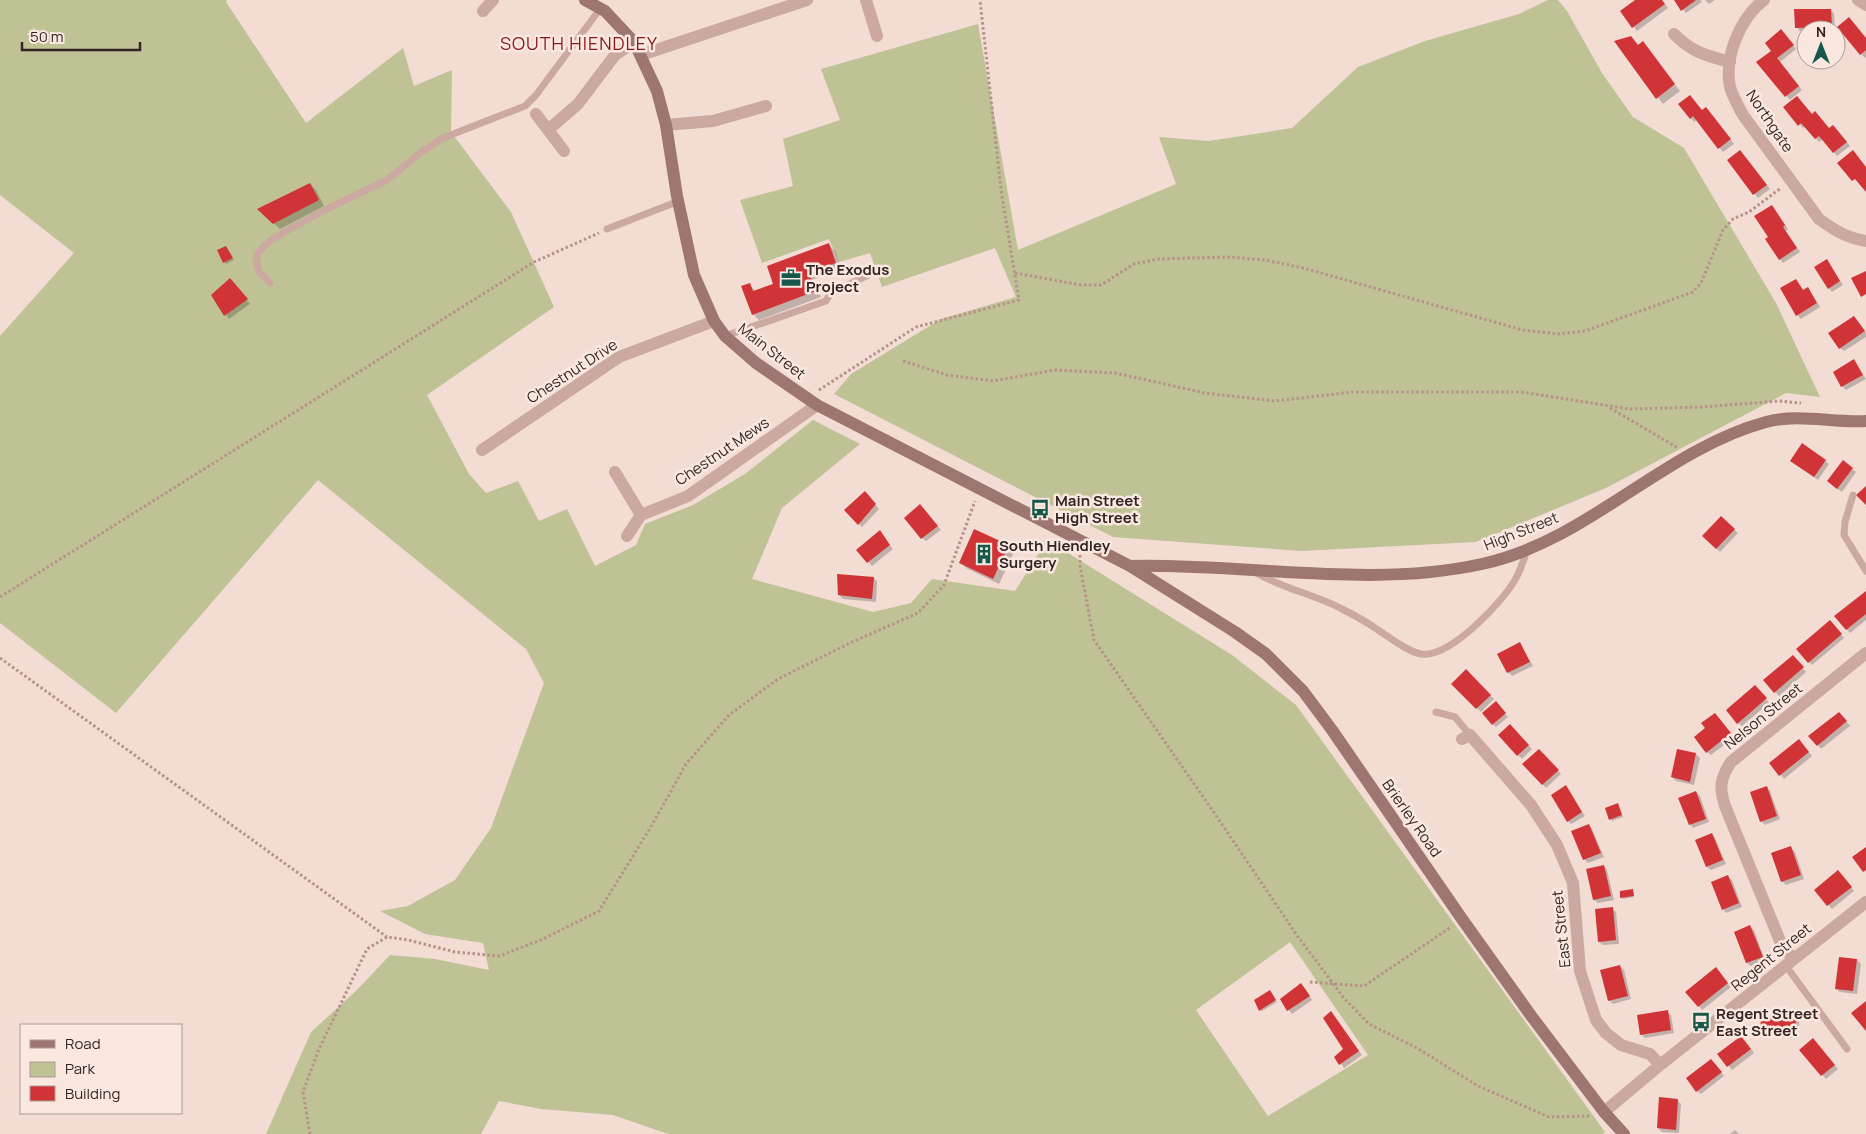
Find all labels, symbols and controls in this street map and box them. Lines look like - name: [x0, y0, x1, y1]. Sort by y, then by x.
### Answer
- scale bar: [22, 20, 140, 52]
- north arrow: [1796, 20, 1846, 70]
- text: N: [1816, 22, 1826, 41]
- text: 50 m: [30, 26, 64, 47]
- district label: SOUTH HIENDLEY: [500, 31, 658, 55]
- street label: Northgate: [1741, 86, 1799, 157]
- place label: The Exodus Project: [806, 259, 889, 297]
- office icon: The Exodus Project: [780, 267, 802, 289]
- street label: Main Street: [734, 318, 810, 384]
- street label: Chestnut Drive: [523, 334, 622, 408]
- street label: Chestnut Mews: [671, 412, 773, 490]
- place label: Main Street High Street: [1055, 490, 1140, 528]
- bus stop icon: Main Street High Street: [1029, 498, 1051, 520]
- street label: High Street: [1481, 507, 1561, 555]
- place label: South Hiendley Surgery: [999, 535, 1111, 573]
- building icon: South Hiendley Surgery: [973, 543, 995, 565]
- street label: Nelson Street: [1719, 678, 1807, 754]
- street label: Brierley Road: [1377, 775, 1447, 861]
- street label: East Street: [1546, 889, 1576, 969]
- street label: Regent Street: [1726, 918, 1816, 996]
- place label: Regent Street East Street: [1716, 1003, 1819, 1041]
- bus stop icon: Regent Street East Street: [1690, 1011, 1712, 1033]
- legend: [20, 1024, 182, 1114]
- text: Road: [65, 1033, 101, 1054]
- text: Park: [65, 1058, 95, 1079]
- text: Building: [65, 1083, 120, 1104]

